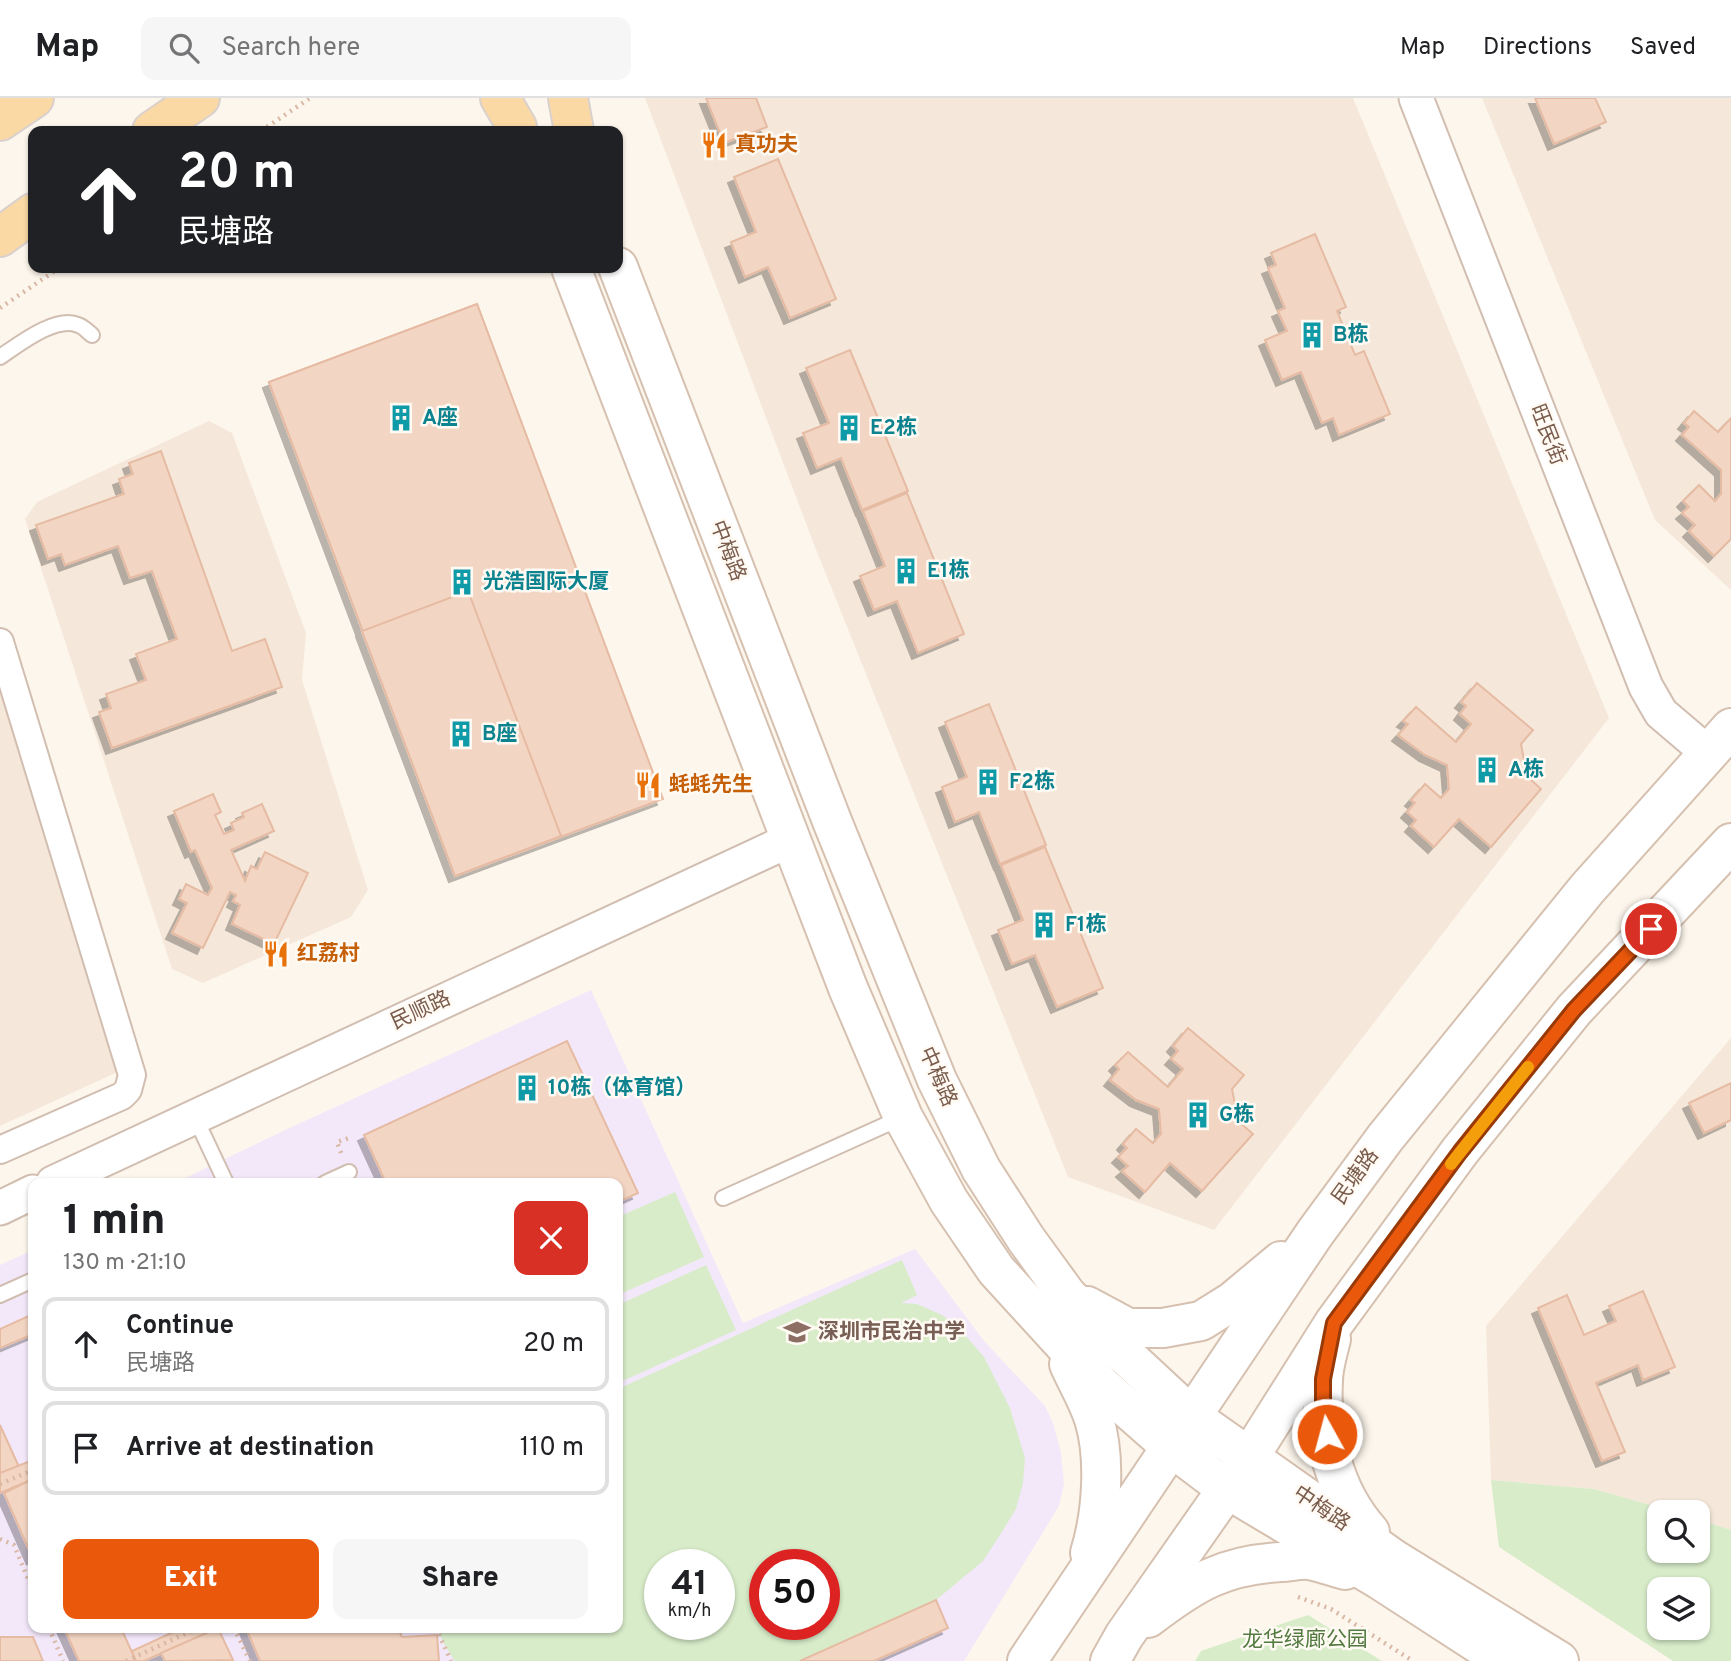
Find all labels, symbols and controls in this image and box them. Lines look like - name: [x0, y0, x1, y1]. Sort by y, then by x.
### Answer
- search box: [141, 17, 631, 80]
- text: Map: [35, 27, 99, 69]
- icon: search: [165, 29, 203, 67]
- text: Search here: [221, 32, 360, 65]
- text: Map: [1400, 33, 1445, 63]
- text: Directions: [1483, 33, 1592, 63]
- text: Saved: [1630, 33, 1696, 63]
- restaurant icon: 真功夫: [699, 130, 729, 160]
- place label: 真功夫: [735, 132, 798, 159]
- text: 20 m: [178, 144, 295, 206]
- icon: ahead: [63, 154, 154, 245]
- text: 民塘路: [178, 214, 274, 254]
- building icon: B栋: [1297, 320, 1327, 350]
- place label: B栋: [1333, 322, 1369, 349]
- street label: 旺民街: [1523, 401, 1571, 469]
- building icon: A座: [386, 403, 416, 433]
- place label: A座: [422, 405, 458, 432]
- building icon: E2栋: [834, 413, 864, 443]
- place label: E2栋: [870, 415, 917, 442]
- street label: 中梅路: [703, 517, 751, 585]
- building icon: E1栋: [891, 556, 921, 586]
- place label: E1栋: [927, 558, 970, 585]
- building icon: 光浩国际大厦: [447, 567, 477, 597]
- place label: 光浩国际大厦: [483, 569, 609, 596]
- building icon: B座: [446, 719, 476, 749]
- place label: B座: [482, 721, 518, 748]
- building icon: A栋: [1472, 755, 1502, 785]
- place label: A栋: [1508, 757, 1544, 784]
- building icon: F2栋: [973, 767, 1003, 797]
- place label: F2栋: [1009, 769, 1055, 796]
- restaurant icon: 蚝蚝先生: [633, 770, 663, 800]
- place label: 蚝蚝先生: [669, 772, 753, 799]
- pin: [1621, 899, 1681, 959]
- building icon: F1栋: [1029, 910, 1059, 940]
- icon: arrive: [1632, 910, 1670, 948]
- place label: F1栋: [1065, 912, 1106, 939]
- restaurant icon: 红荔村: [261, 939, 291, 969]
- place label: 红荔村: [297, 941, 360, 968]
- street label: 民顺路: [387, 985, 455, 1037]
- street label: 中梅路: [912, 1043, 962, 1111]
- building icon: 10栋（体育馆）: [512, 1073, 542, 1103]
- place label: 10栋（体育馆）: [548, 1075, 696, 1102]
- building icon: G栋: [1183, 1100, 1213, 1130]
- place label: G栋: [1219, 1102, 1254, 1129]
- street label: 民塘路: [1327, 1144, 1385, 1210]
- text: 1 min: [63, 1196, 166, 1249]
- button: close: [514, 1201, 588, 1275]
- text: 130 m · 21:10: [63, 1249, 187, 1278]
- text: Continue: [126, 1310, 234, 1343]
- school or university icon: 深圳市民治中学: [782, 1317, 812, 1347]
- place label: 深圳市民治中学: [818, 1319, 965, 1346]
- icon: ahead: [67, 1325, 105, 1363]
- text: 20 m: [523, 1328, 584, 1361]
- text: 民塘路: [126, 1350, 195, 1379]
- position arrow: [1290, 1397, 1364, 1471]
- icon: arrive: [67, 1429, 105, 1467]
- text: Arrive at destination: [126, 1432, 374, 1465]
- text: 110 m: [520, 1432, 584, 1465]
- street label: 中梅路: [1287, 1480, 1355, 1538]
- map controls: [1647, 1500, 1710, 1640]
- button: search: [1647, 1500, 1710, 1563]
- button: Exit: [63, 1539, 319, 1619]
- button: Share: [333, 1539, 588, 1619]
- speed limit sign: 50: [749, 1549, 840, 1640]
- text: 41: [671, 1563, 708, 1607]
- button: layers: [1647, 1577, 1710, 1640]
- text: km/h: [668, 1600, 711, 1623]
- park label: 龙华绿廊公园: [1242, 1627, 1368, 1654]

